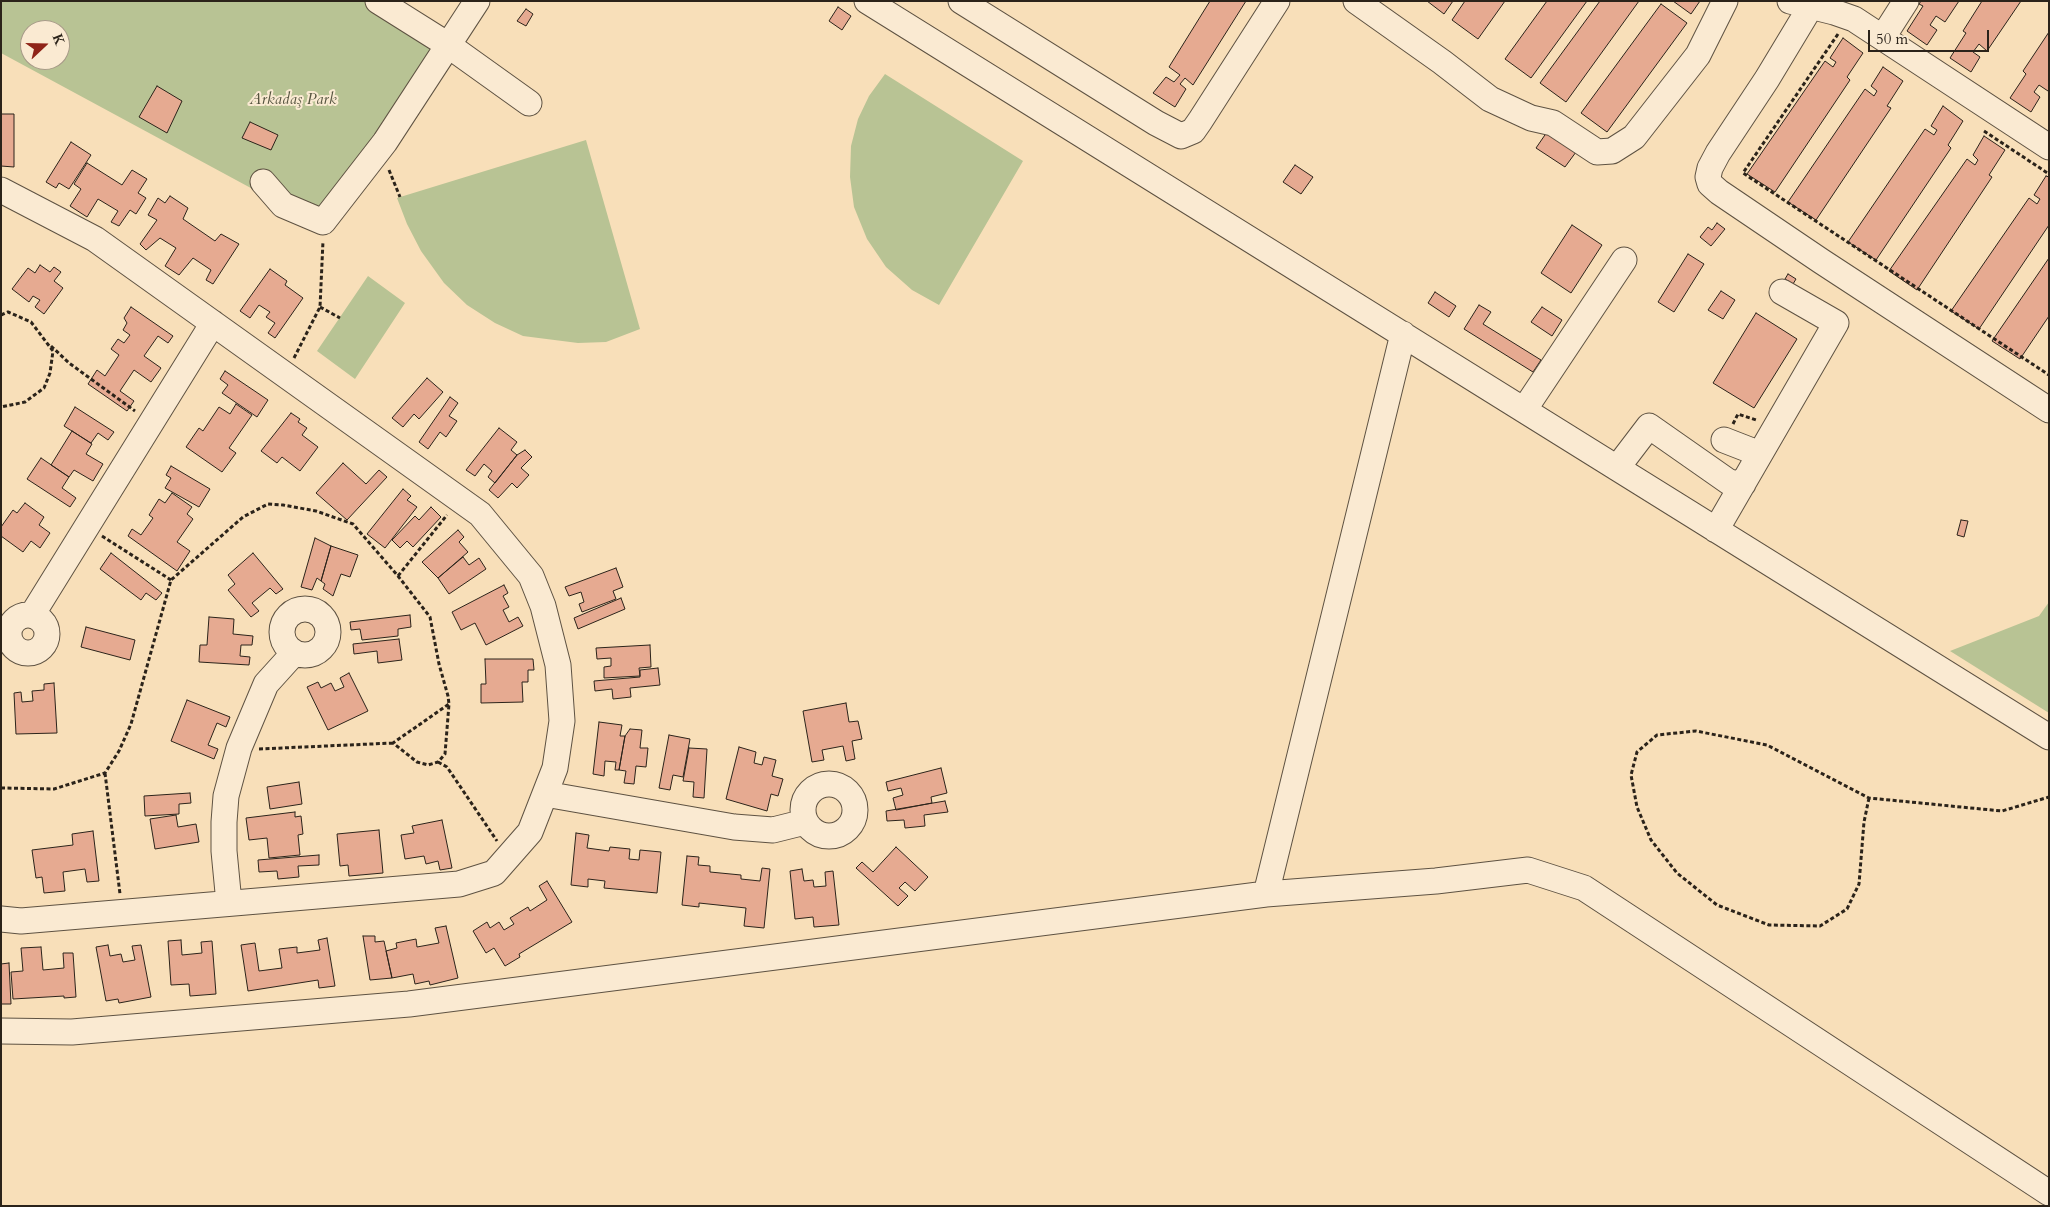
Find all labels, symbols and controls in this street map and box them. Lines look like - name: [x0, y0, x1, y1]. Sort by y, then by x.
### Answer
- north arrow: [20, 20, 70, 70]
- scale bar: [1870, 20, 1991, 52]
- text: 50 m: [1876, 29, 1908, 49]
- text: K: [48, 31, 69, 49]
- park label: Arkadaş Park: [249, 90, 337, 110]

